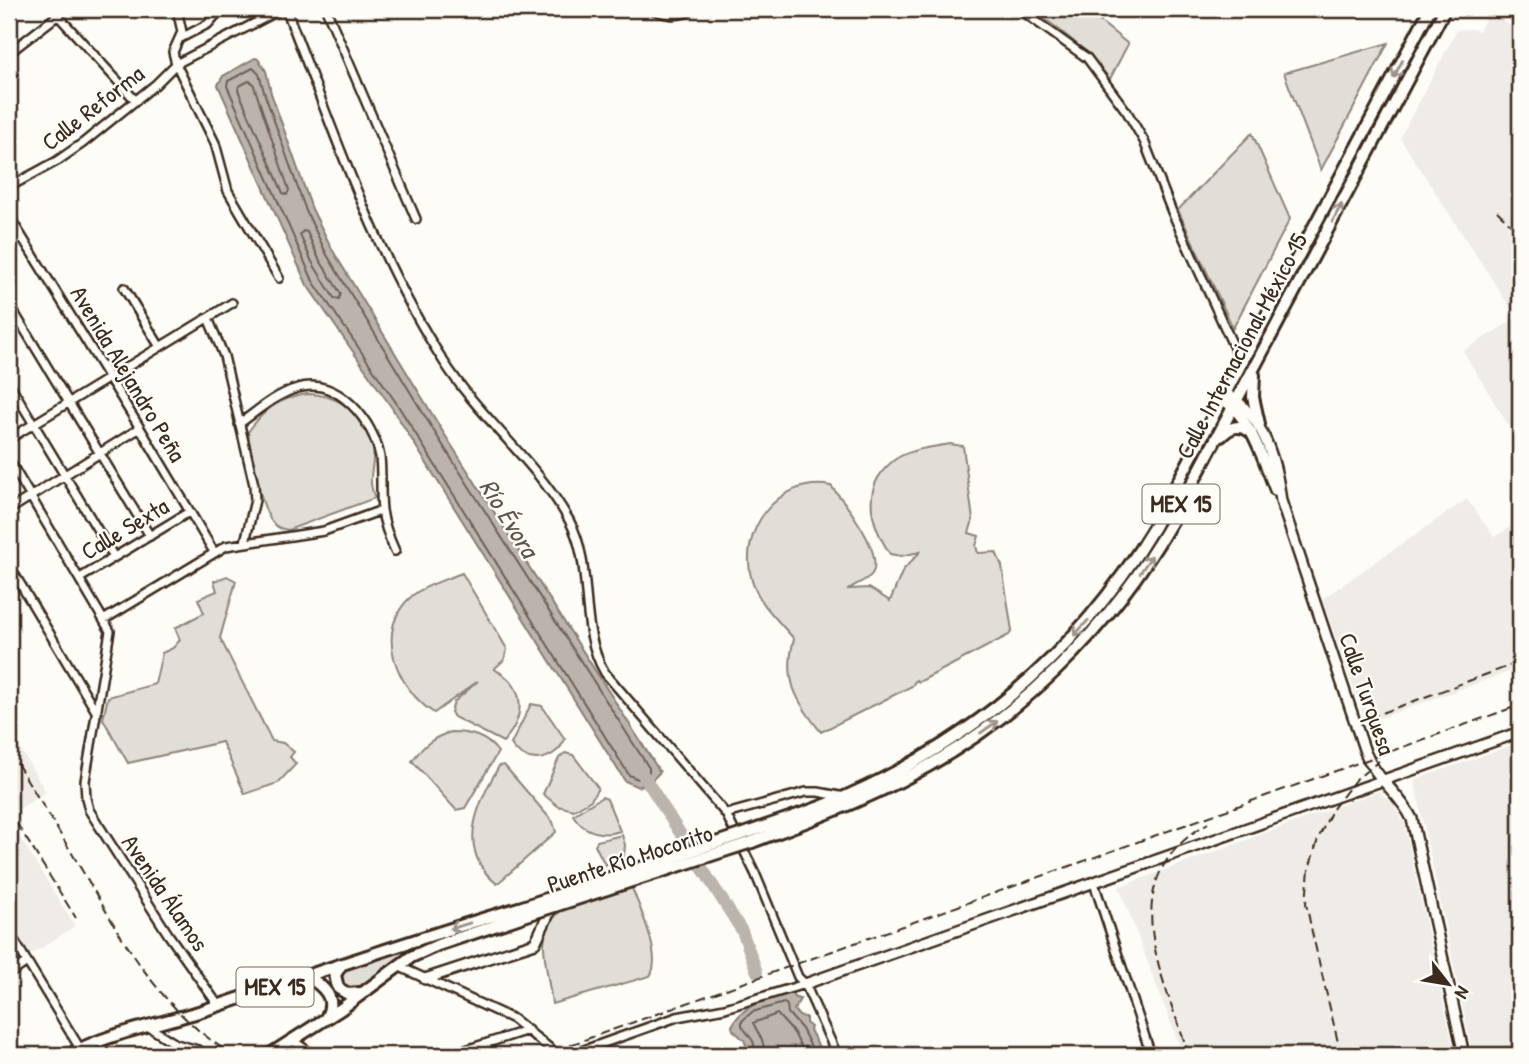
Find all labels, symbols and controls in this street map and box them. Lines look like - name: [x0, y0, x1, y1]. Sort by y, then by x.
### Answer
- street label: Calle Reforma: [35, 57, 150, 157]
- one-way arrow: [1391, 58, 1404, 79]
- one-way arrow: [1330, 204, 1344, 224]
- street label: Calle Internacional México 15: [1168, 227, 1314, 464]
- street label: Avenida Alejandro Peña: [64, 279, 194, 467]
- water label: Río Évora: [472, 472, 549, 566]
- road number: MEX 15: [1142, 484, 1220, 524]
- street label: Calle Sexta: [75, 489, 174, 567]
- one-way arrow: [1139, 555, 1153, 574]
- one-way arrow: [1073, 619, 1090, 636]
- street label: Calle Turquesa: [1332, 628, 1404, 759]
- one-way arrow: [979, 720, 999, 734]
- street label: Puente Río Mocorito: [543, 816, 717, 900]
- street label: Avenida Álamos: [115, 828, 217, 957]
- one-way arrow: [449, 921, 471, 934]
- north arrow: [1414, 948, 1484, 1018]
- road number: MEX 15: [236, 968, 314, 1006]
- text: N: [1449, 982, 1476, 1004]

